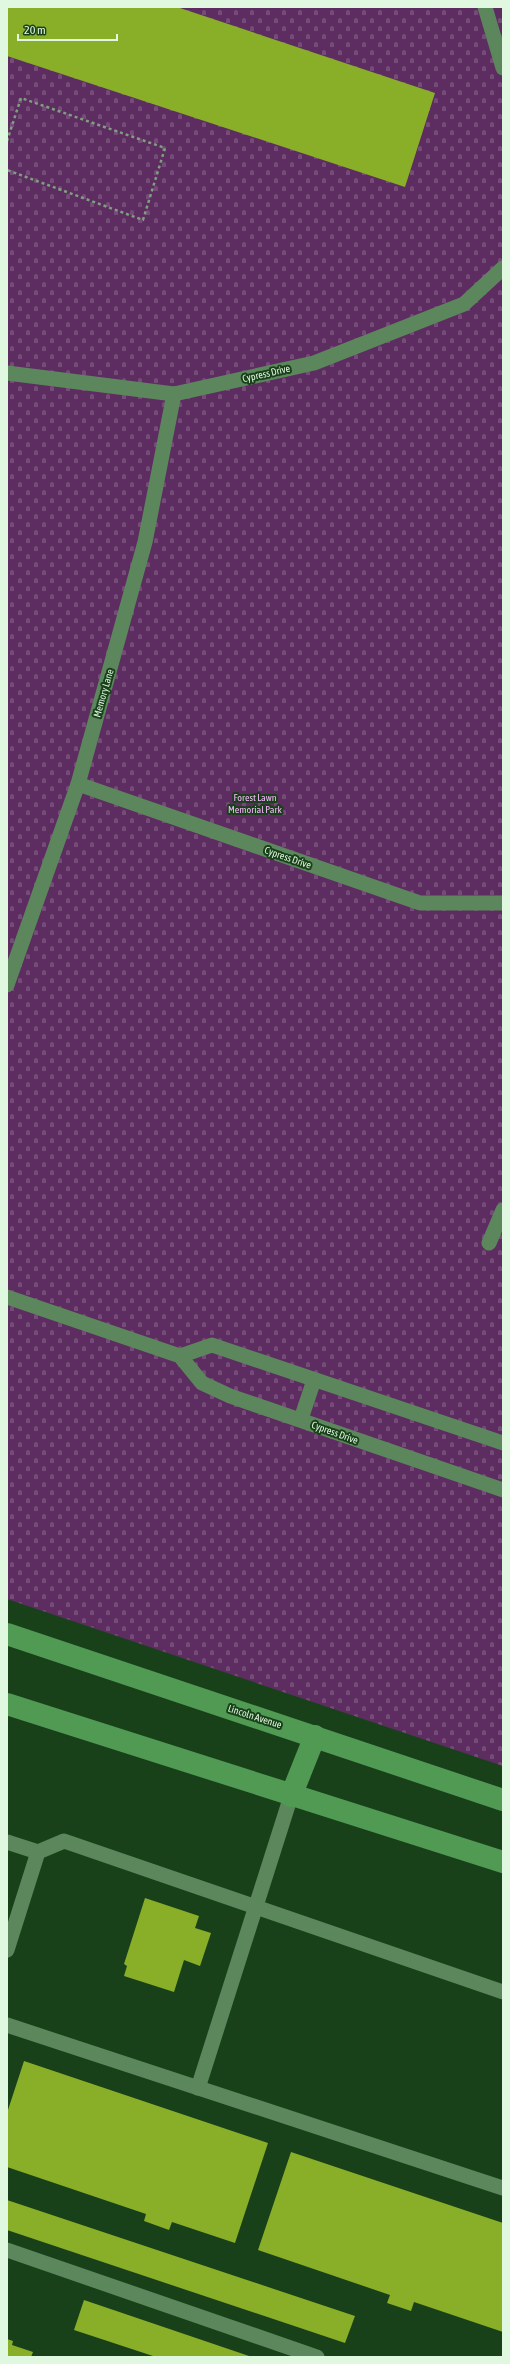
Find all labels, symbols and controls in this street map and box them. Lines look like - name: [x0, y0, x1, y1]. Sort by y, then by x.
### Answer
- scale bar: [18, 16, 117, 42]
- text: 20 m: [24, 23, 46, 37]
- street label: Cypress Drive: [241, 363, 292, 384]
- street label: Memory Lane: [91, 667, 116, 718]
- park label: Forest Lawn Memorial Park: [228, 792, 282, 815]
- street label: Cypress Drive: [263, 844, 313, 871]
- street label: Cypress Drive: [310, 1419, 360, 1446]
- street label: Lincoln Avenue: [227, 1703, 284, 1730]

